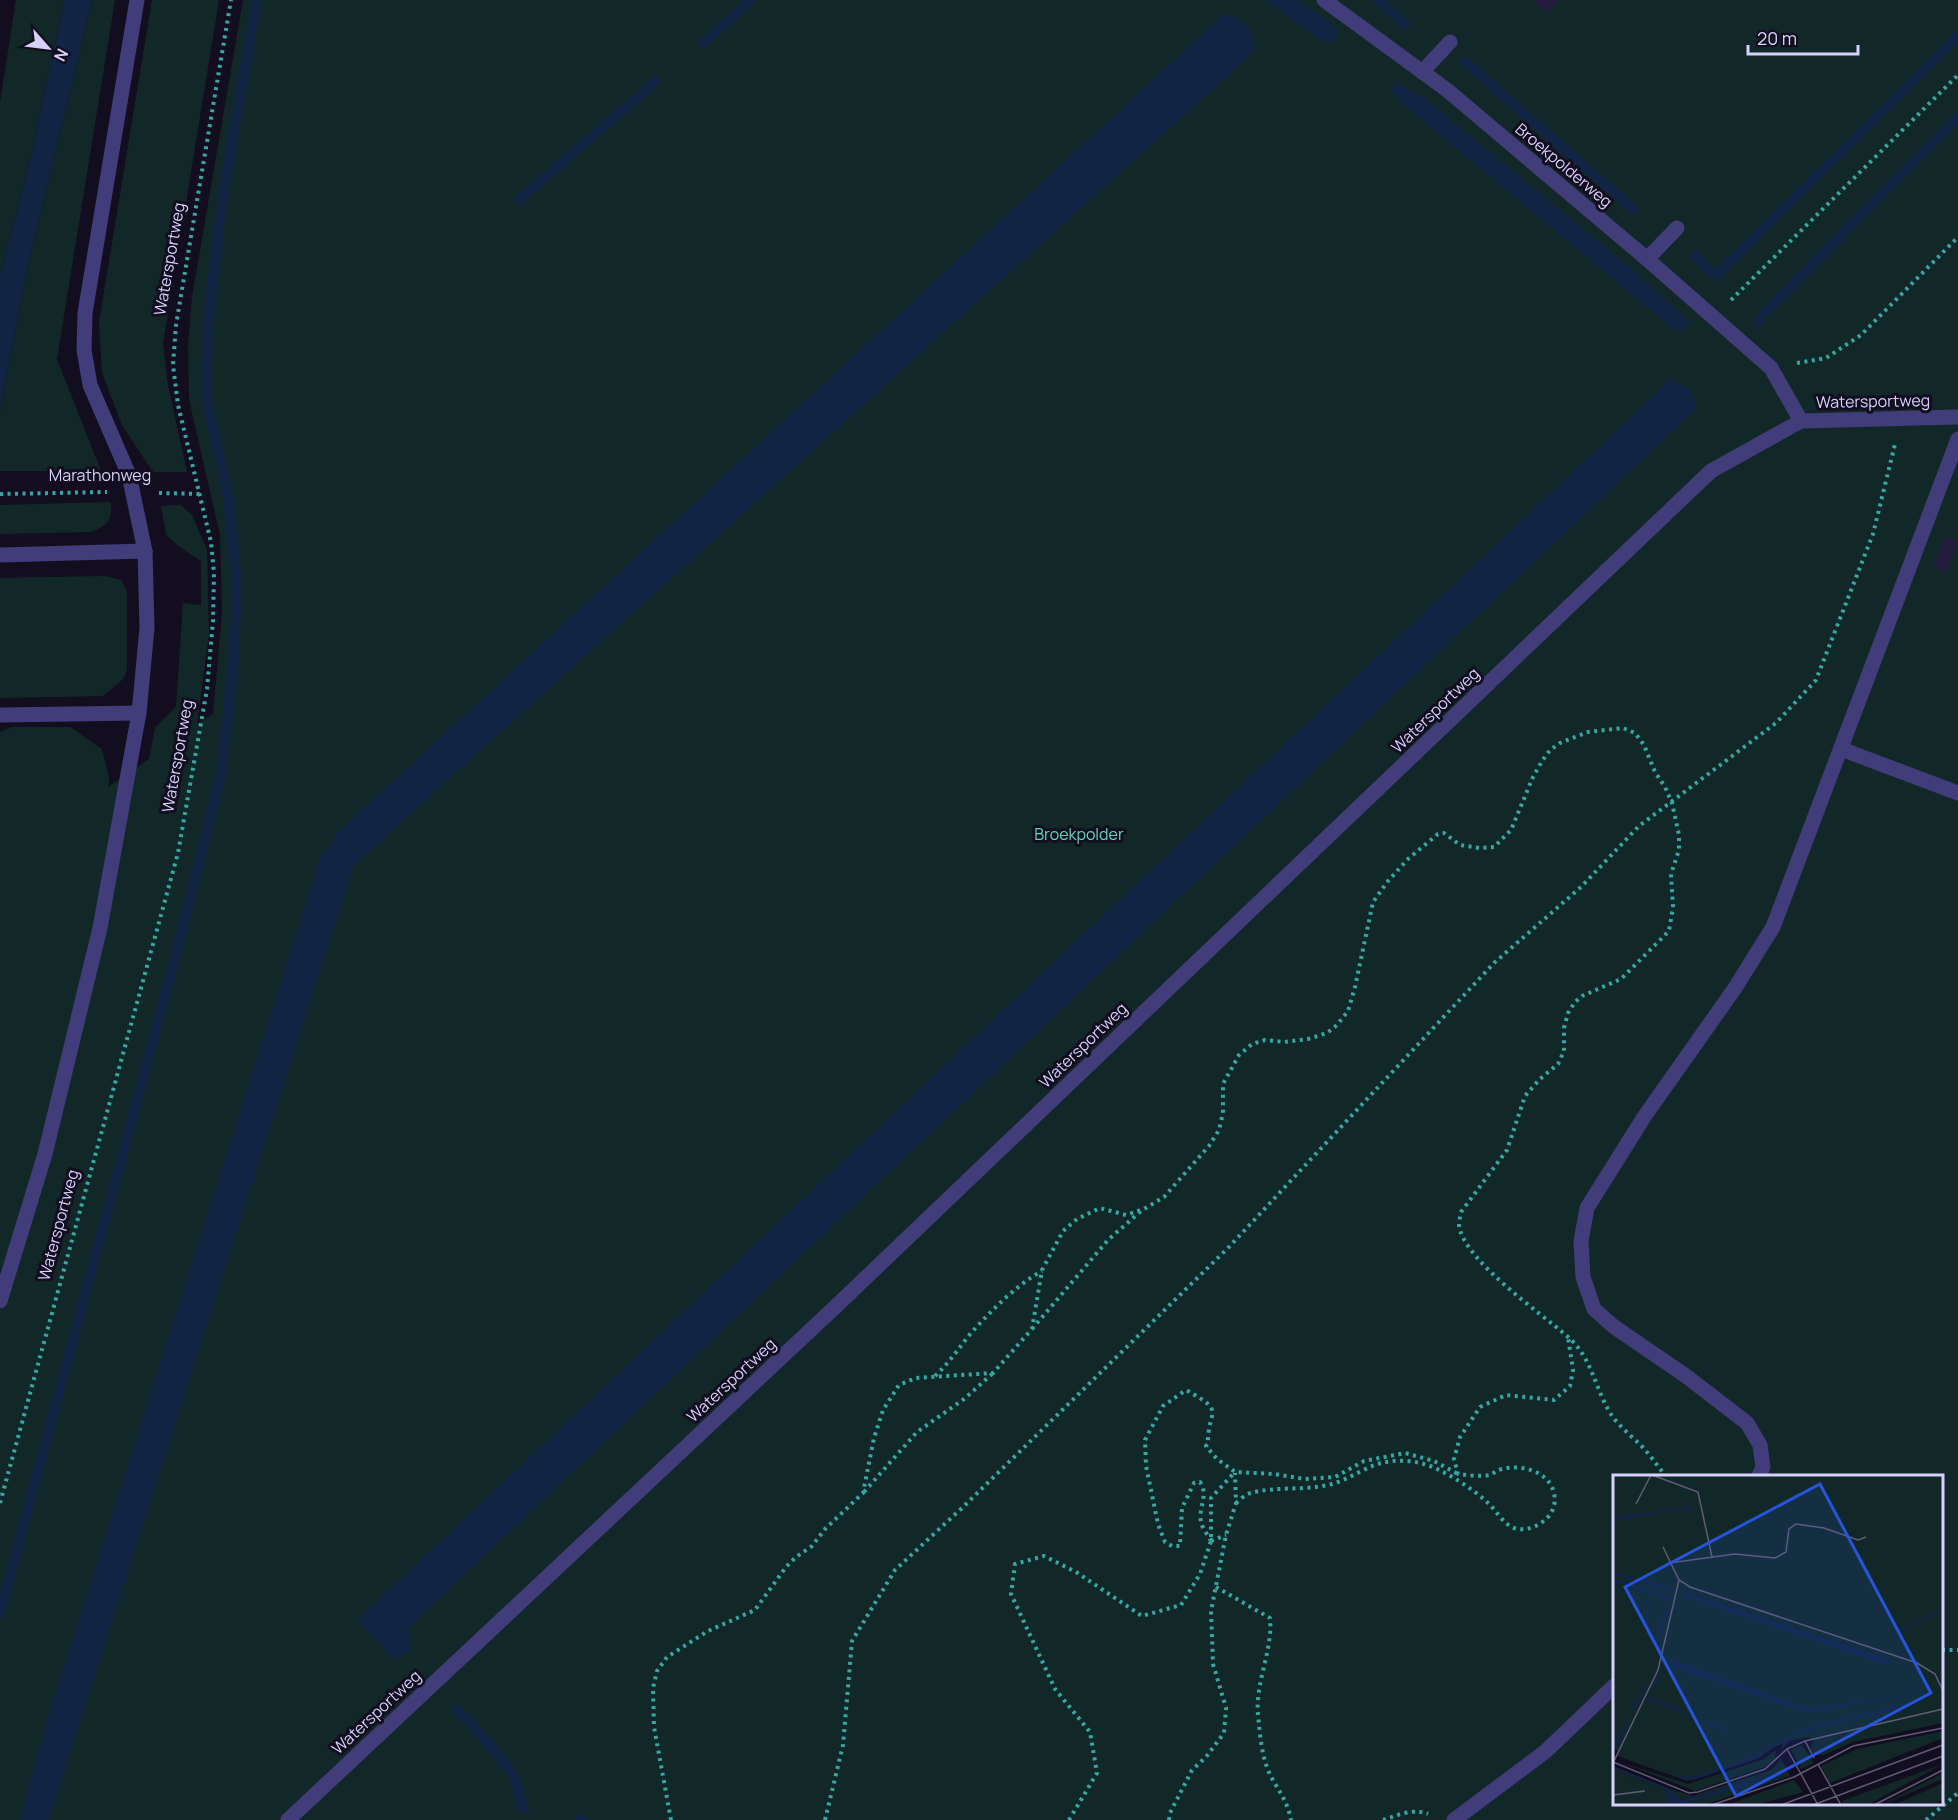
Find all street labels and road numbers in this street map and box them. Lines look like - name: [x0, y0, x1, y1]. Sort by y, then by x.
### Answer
- street label: Broekpolderweg: [1511, 118, 1617, 212]
- street label: Watersportweg: [148, 201, 190, 317]
- street label: Watersportweg: [1816, 389, 1930, 413]
- street label: Marathonweg: [49, 464, 151, 486]
- street label: Watersportweg: [1386, 662, 1484, 758]
- street label: Watersportweg: [156, 698, 198, 814]
- street label: Watersportweg: [1034, 997, 1132, 1093]
- street label: Watersportweg: [33, 1167, 83, 1283]
- street label: Watersportweg: [682, 1333, 780, 1427]
- street label: Watersportweg: [327, 1665, 425, 1759]

